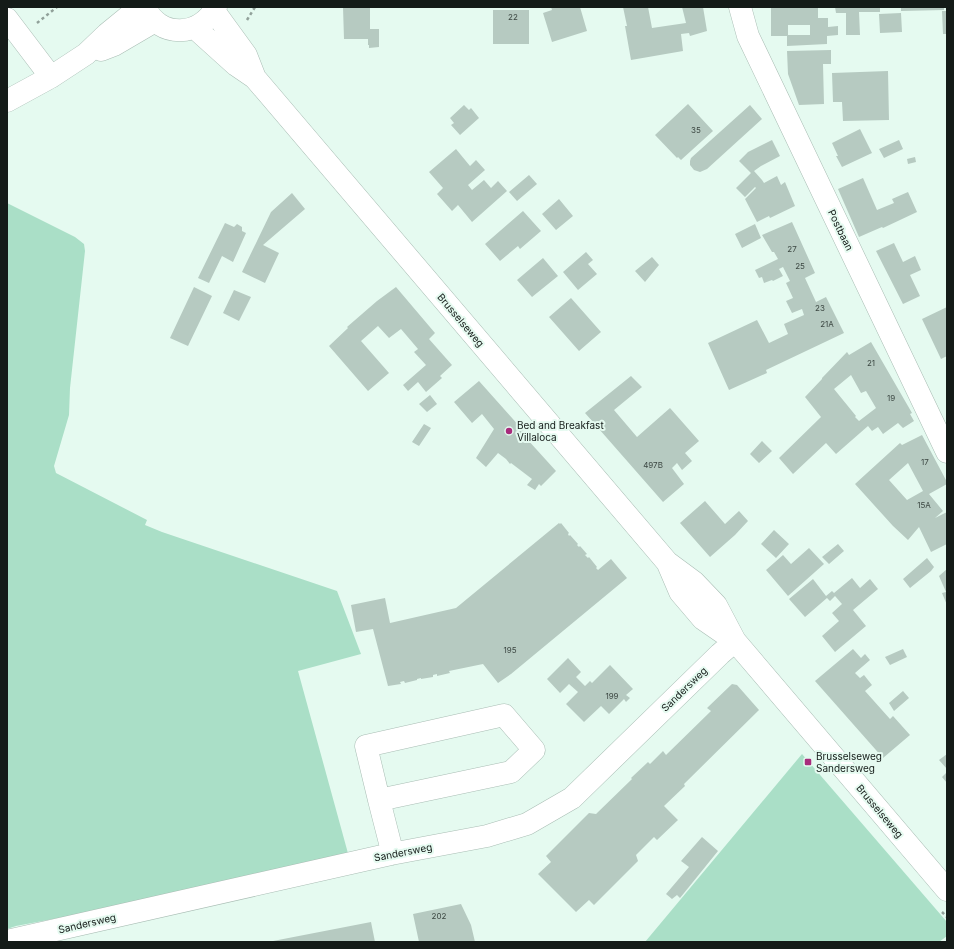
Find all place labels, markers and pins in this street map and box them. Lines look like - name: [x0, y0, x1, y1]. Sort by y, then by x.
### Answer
- place label: Bed and Breakfast Villaloca: [517, 419, 604, 443]
- marker: Bed and Breakfast Villaloca: [504, 426, 514, 436]
- place label: Brusselseweg Sandersweg: [816, 750, 882, 774]
- marker: Brusselseweg Sandersweg: [803, 757, 813, 767]

